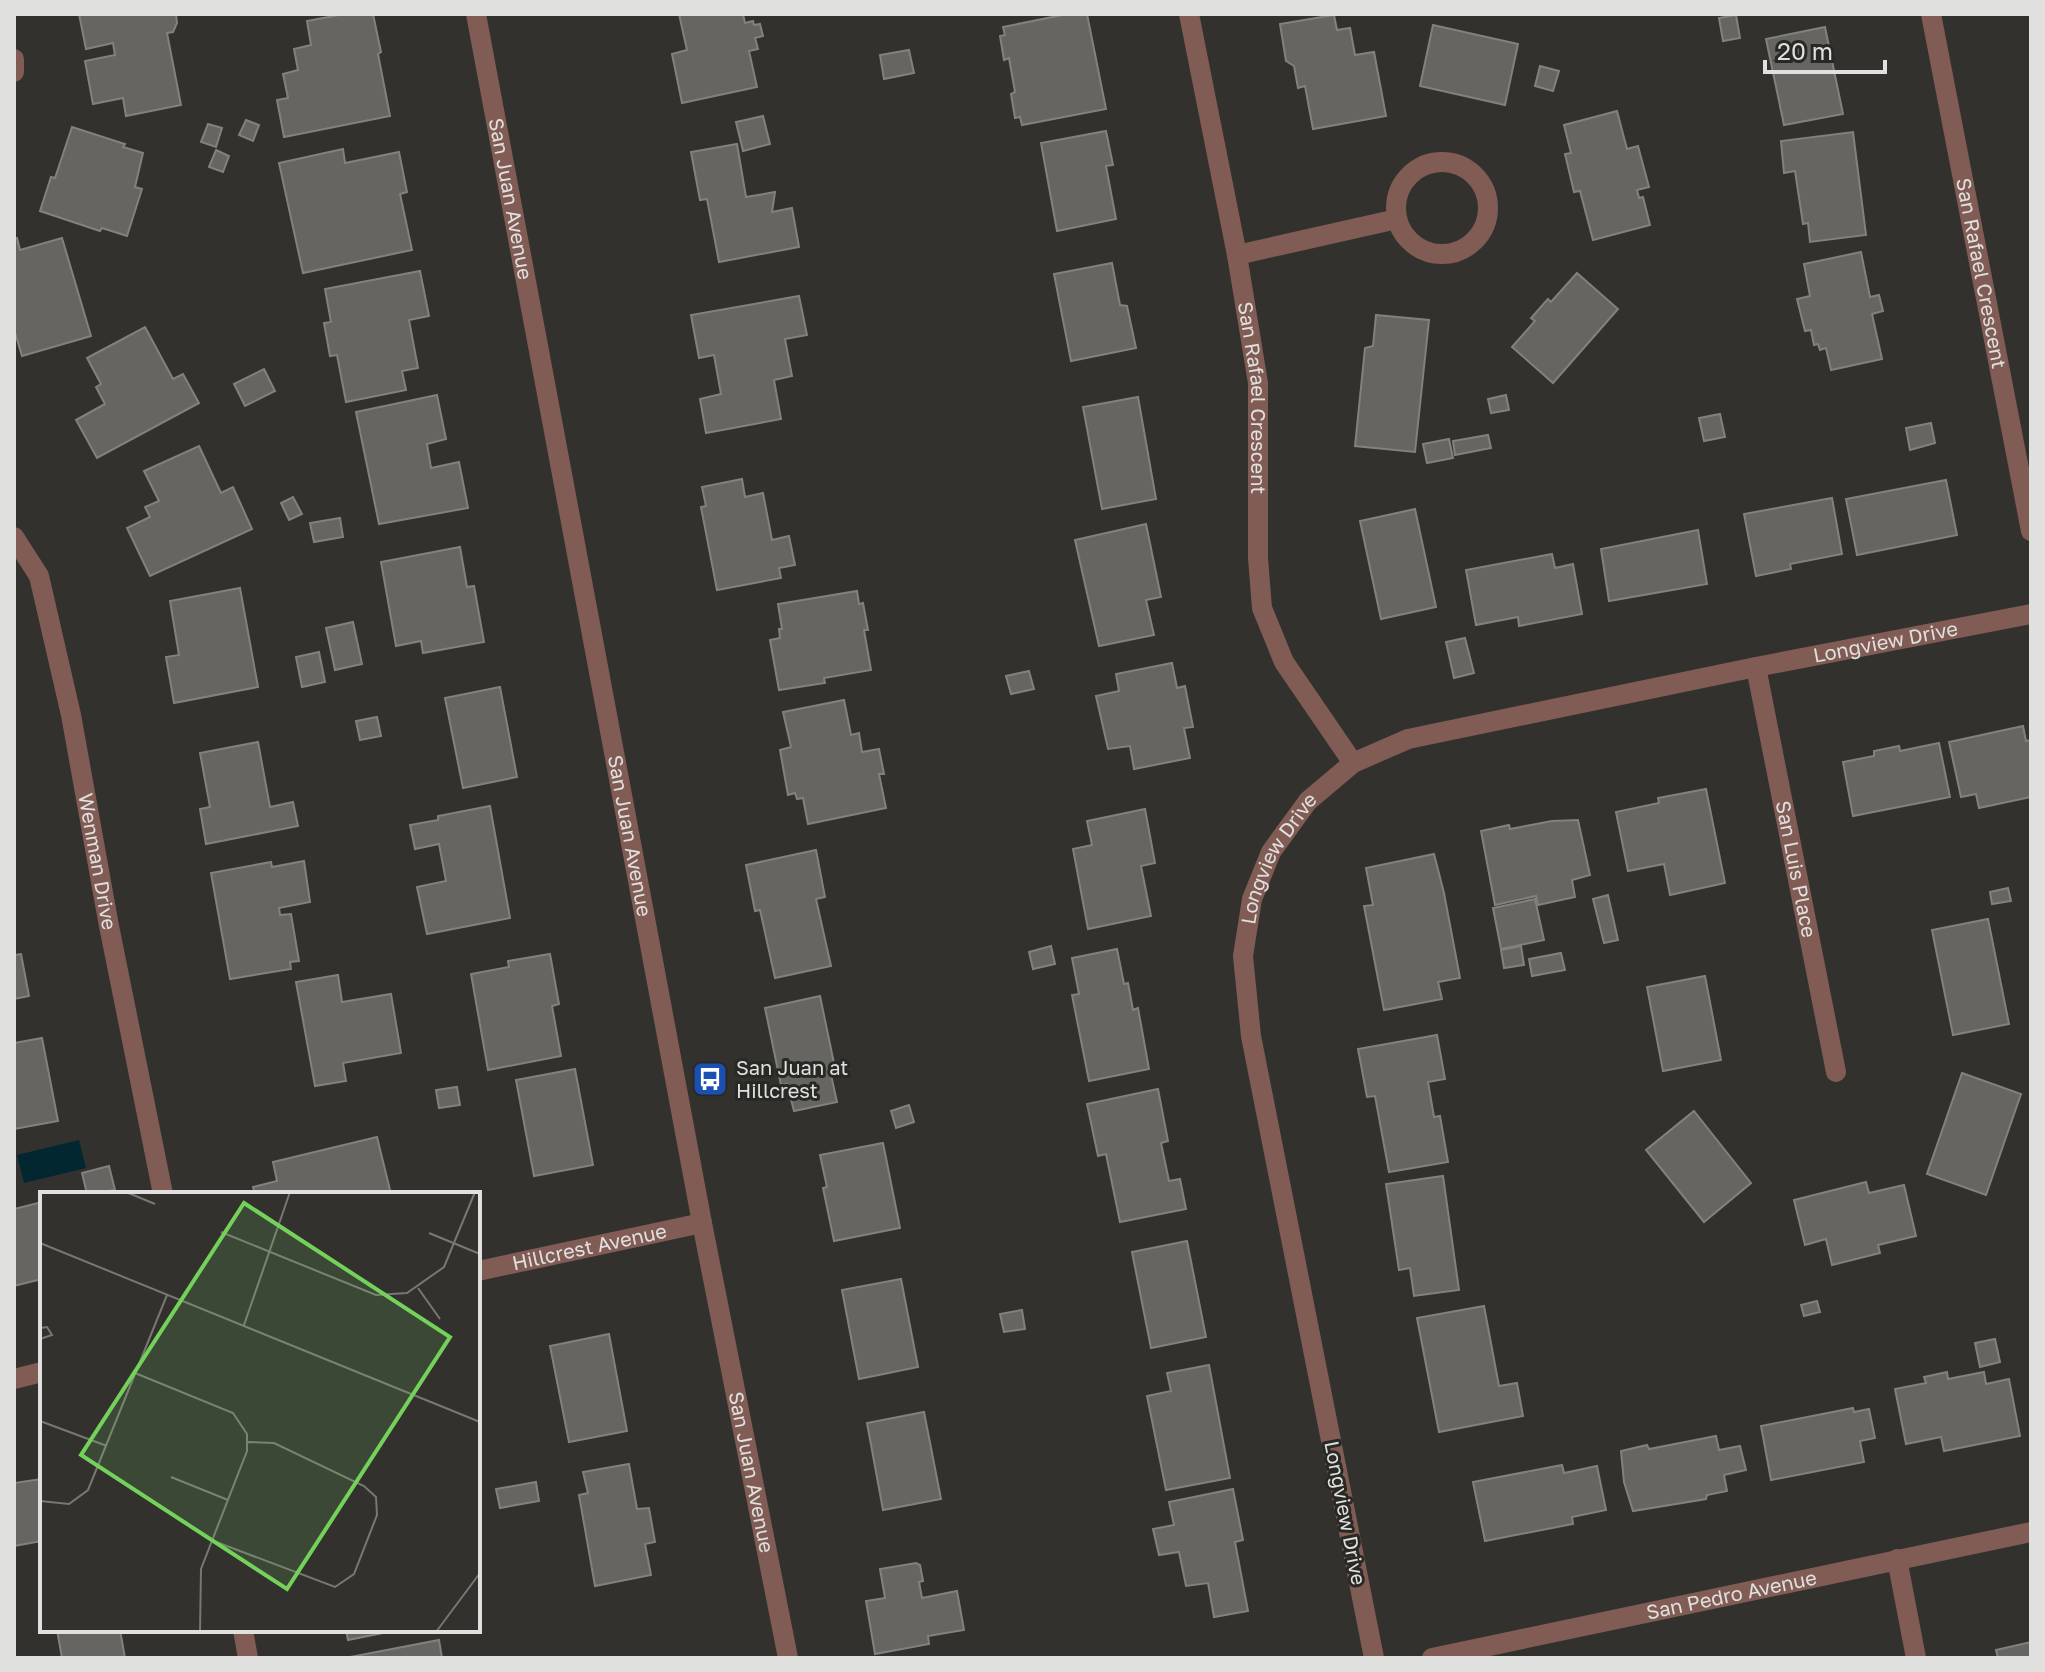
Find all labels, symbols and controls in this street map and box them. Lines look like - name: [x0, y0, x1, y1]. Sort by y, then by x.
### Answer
- scale bar: [1765, 24, 1885, 74]
- text: 20 m: [1777, 36, 1833, 65]
- street label: San Juan Avenue: [485, 116, 538, 281]
- street label: San Rafael Crescent: [1952, 176, 2012, 370]
- street label: San Rafael Crescent: [1234, 300, 1271, 494]
- street label: Longview Drive: [1811, 615, 1960, 667]
- street label: San Juan Avenue: [604, 753, 657, 918]
- street label: Longview Drive: [1235, 786, 1321, 926]
- street label: Wenman Drive: [74, 791, 122, 932]
- street label: San Luis Place: [1772, 798, 1822, 939]
- place label: San Juan at Hillcrest: [736, 1055, 848, 1102]
- bus stop icon: San Juan at Hillcrest: [691, 1060, 729, 1098]
- inset map: [40, 1192, 480, 1632]
- street label: Hillcrest Avenue: [510, 1218, 669, 1274]
- street label: San Juan Avenue: [725, 1389, 780, 1555]
- street label: Longview Drive: [1320, 1439, 1372, 1587]
- street label: San Pedro Avenue: [1644, 1564, 1819, 1624]

